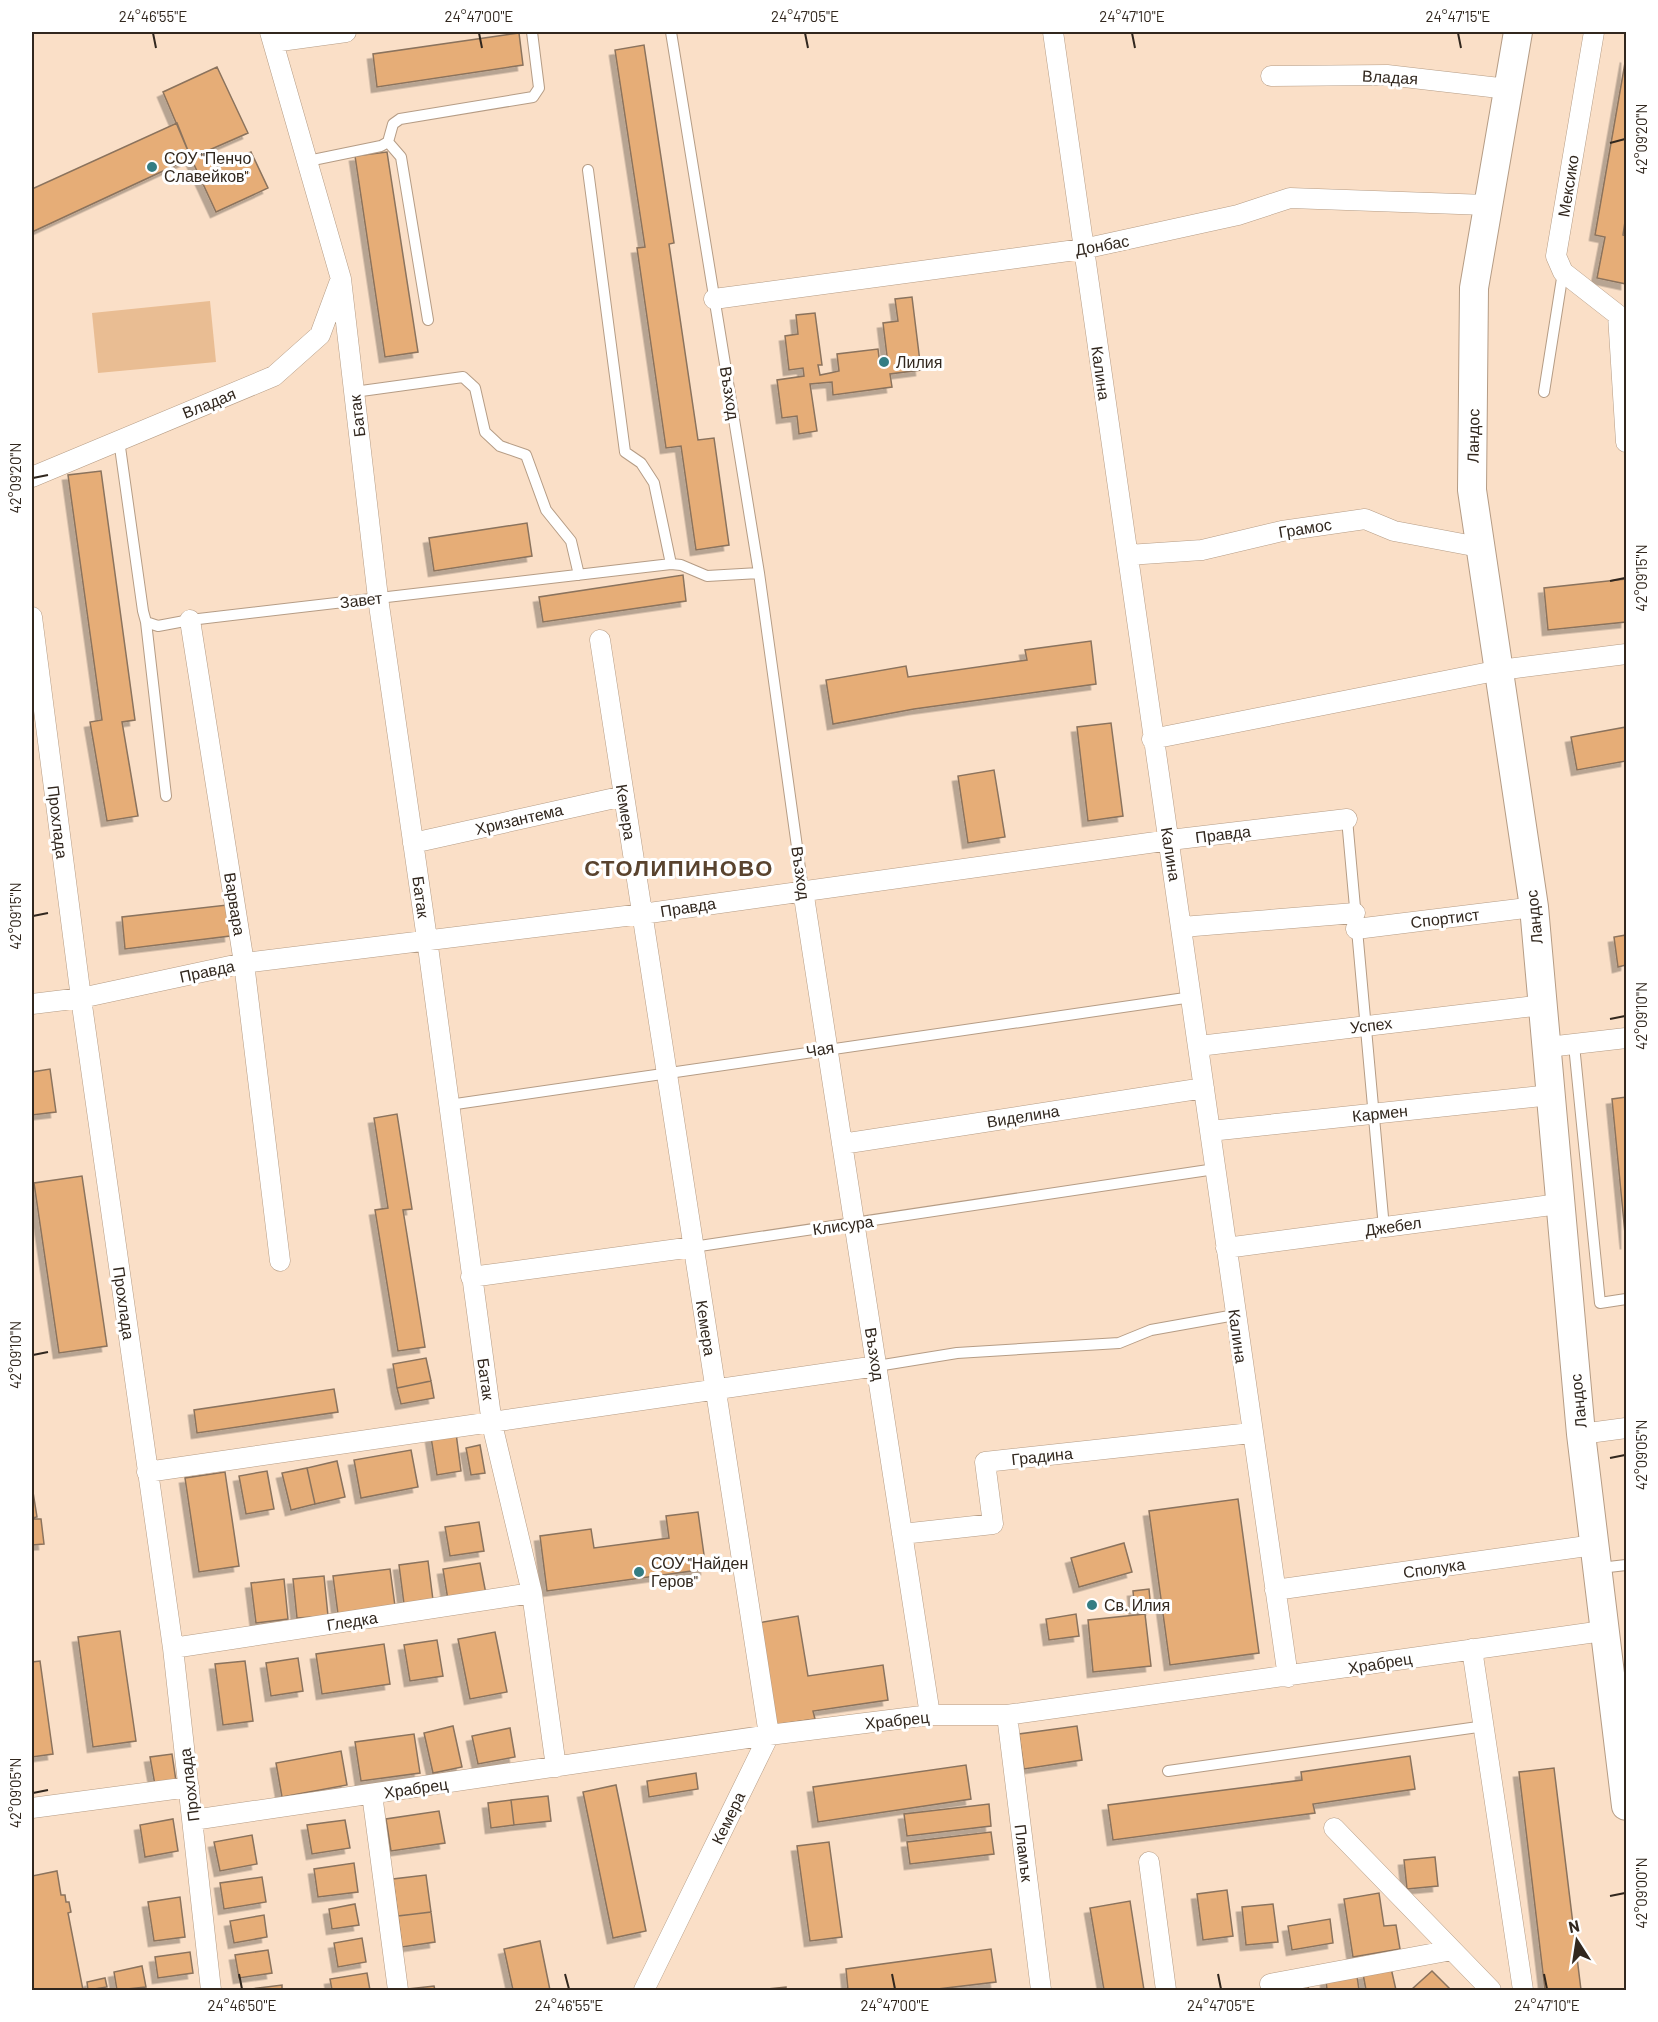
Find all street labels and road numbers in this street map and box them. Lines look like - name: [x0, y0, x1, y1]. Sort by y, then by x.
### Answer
- street label: Владая: [1362, 66, 1418, 87]
- street label: Мексико: [1553, 153, 1582, 218]
- street label: Донбас: [1073, 230, 1130, 259]
- street label: Калина: [1088, 345, 1115, 401]
- street label: Възход: [717, 365, 744, 422]
- street label: Владая: [179, 383, 238, 422]
- street label: Батак: [344, 393, 368, 438]
- street label: Ландос: [1463, 409, 1482, 463]
- street label: Грамос: [1277, 514, 1333, 541]
- street label: Завет: [339, 587, 384, 612]
- street label: Кемера: [613, 783, 640, 841]
- street label: Прохлада: [45, 784, 72, 860]
- street label: Хризантема: [473, 799, 565, 838]
- street label: Правда: [1194, 821, 1252, 846]
- street label: Калина: [1158, 826, 1185, 882]
- street label: Възход: [788, 845, 815, 902]
- street label: Варвара: [221, 871, 250, 937]
- street label: Батак: [409, 875, 434, 920]
- street label: Ландос: [1521, 889, 1546, 945]
- street label: Правда: [659, 893, 717, 920]
- street label: Спортист: [1409, 904, 1481, 931]
- street label: Правда: [178, 955, 236, 986]
- street label: Успех: [1349, 1012, 1393, 1037]
- street label: Чая: [804, 1037, 835, 1060]
- street label: Виделина: [985, 1100, 1061, 1131]
- street label: Кармен: [1351, 1100, 1409, 1125]
- street label: Клисура: [811, 1211, 875, 1238]
- street label: Джебел: [1363, 1212, 1422, 1239]
- street label: Прохлада: [110, 1265, 139, 1341]
- street label: Кемера: [693, 1299, 720, 1357]
- street label: Калина: [1225, 1308, 1252, 1364]
- street label: Възход: [862, 1326, 889, 1383]
- street label: Батак: [474, 1357, 499, 1402]
- street label: Ландос: [1565, 1373, 1590, 1429]
- street label: Градина: [1010, 1443, 1074, 1468]
- street label: Сполука: [1402, 1554, 1466, 1581]
- street label: Гледка: [325, 1607, 379, 1634]
- street label: Храбрец: [1347, 1648, 1413, 1677]
- street label: Храбрец: [864, 1707, 930, 1732]
- street label: Прохлада: [175, 1747, 202, 1823]
- street label: Храбрец: [383, 1774, 449, 1801]
- street label: Кемера: [707, 1788, 748, 1847]
- street label: Пламък: [1012, 1823, 1038, 1884]

